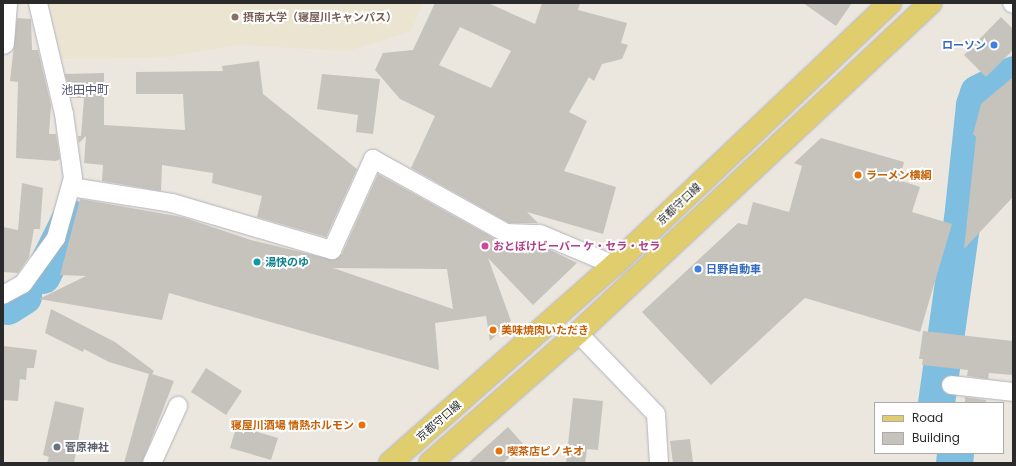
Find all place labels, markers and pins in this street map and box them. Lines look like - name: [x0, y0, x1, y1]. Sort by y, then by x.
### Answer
- place label: 摂南大学（寝屋川キャンパス）: [243, 10, 397, 24]
- marker: 摂南大学（寝屋川キャンパス）: [230, 12, 240, 22]
- place label: ローソン: [942, 38, 986, 52]
- marker: ローソン: [989, 40, 999, 50]
- place label: ラーメン横綱: [866, 168, 932, 182]
- marker: ラーメン横綱: [853, 170, 863, 180]
- place label: おとぼけビーバー ケ・セラ・セラ: [493, 239, 660, 253]
- marker: おとぼけビーバー ケ・セラ・セラ: [480, 241, 490, 251]
- place label: 湯快のゆ: [265, 255, 309, 269]
- marker: 湯快のゆ: [252, 257, 262, 267]
- place label: 日野自動車: [706, 262, 761, 276]
- marker: 日野自動車: [693, 264, 703, 274]
- place label: 美味焼肉いただき: [501, 323, 589, 337]
- marker: 美味焼肉いただき: [488, 325, 498, 335]
- place label: 寝屋川酒場 情熱ホルモン: [231, 418, 354, 432]
- marker: 寝屋川酒場 情熱ホルモン: [357, 420, 367, 430]
- place label: 菅原神社: [65, 440, 109, 454]
- marker: 菅原神社: [52, 442, 62, 452]
- place label: 喫茶店ピノキオ: [507, 444, 584, 458]
- marker: 喫茶店ピノキオ: [494, 446, 504, 456]

